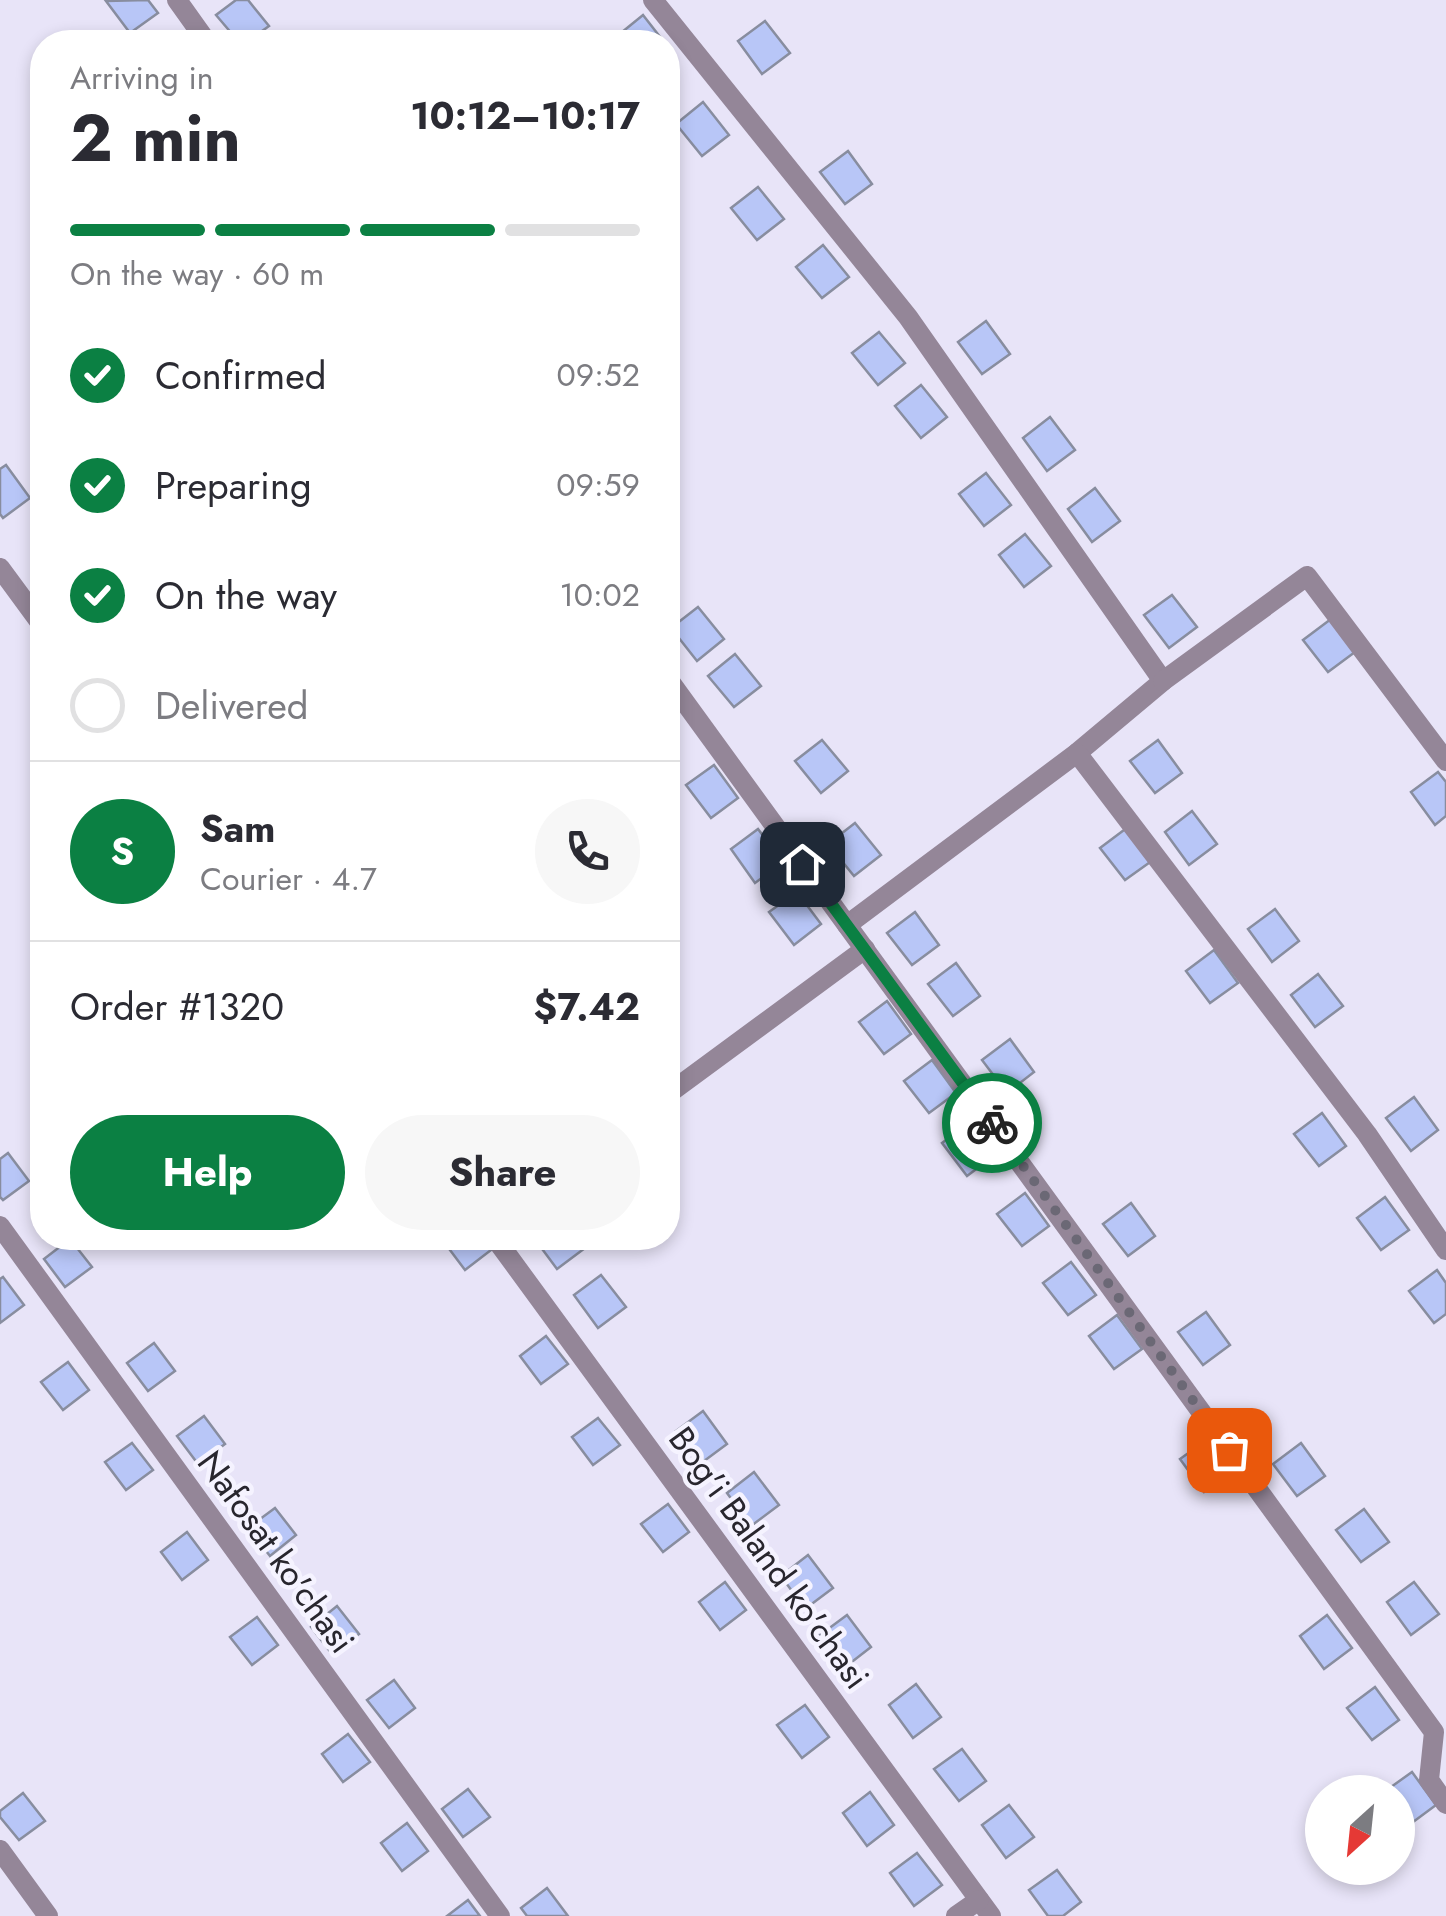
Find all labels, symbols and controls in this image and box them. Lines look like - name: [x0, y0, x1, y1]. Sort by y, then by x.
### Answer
- text: Arriving in: [70, 55, 214, 101]
- text: 10:12–10:17: [410, 88, 640, 143]
- text: 2 min: [70, 91, 241, 185]
- text: On the way · 60 m: [70, 251, 324, 297]
- icon: check: [70, 348, 125, 403]
- text: Confirmed: [155, 348, 326, 403]
- text: 09:52: [557, 352, 640, 398]
- icon: check: [70, 458, 125, 513]
- text: Preparing: [155, 458, 312, 513]
- text: 09:59: [556, 462, 640, 508]
- icon: check: [70, 568, 125, 623]
- text: On the way: [155, 568, 337, 623]
- text: 10:02: [559, 572, 640, 618]
- text: Delivered: [155, 678, 308, 733]
- button: phone: [535, 799, 640, 904]
- text: Sam: [200, 801, 275, 856]
- pin: [760, 822, 845, 907]
- text: S: [111, 824, 134, 879]
- icon: home: [775, 837, 830, 892]
- text: Courier · 4.7: [200, 856, 377, 902]
- text: Order #1320: [70, 979, 284, 1034]
- text: $7.42: [534, 979, 640, 1034]
- courier: [942, 1073, 1042, 1173]
- icon: bike: [965, 1096, 1020, 1151]
- button: Help: [70, 1115, 345, 1230]
- button: Share: [365, 1115, 640, 1230]
- pin: [1187, 1408, 1272, 1493]
- street label: Bog'i Baland ko'chasi: [657, 1416, 881, 1700]
- icon: bag: [1202, 1423, 1257, 1478]
- street label: Nafosat ko'chasi: [185, 1441, 367, 1663]
- north arrow: [1305, 1775, 1415, 1885]
- map controls: [1305, 1775, 1415, 1885]

